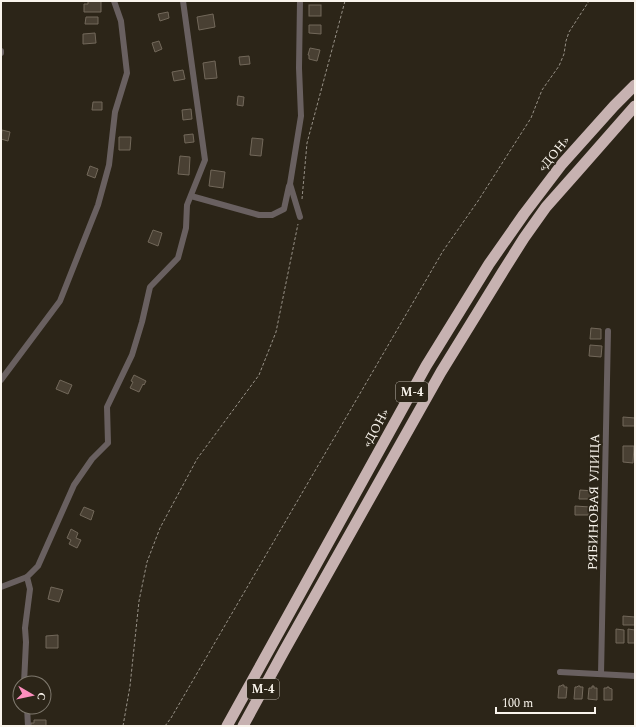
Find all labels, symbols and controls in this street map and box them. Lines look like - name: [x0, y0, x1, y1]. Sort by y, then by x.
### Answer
- street label: «ДОН»: [533, 131, 575, 176]
- road number: М-4: [396, 382, 428, 402]
- street label: «ДОН»: [357, 405, 395, 451]
- street label: РЯБИНОВАЯ УЛИЦА: [583, 433, 605, 570]
- north arrow: [12, 675, 52, 715]
- road number: М-4: [247, 679, 279, 699]
- scale bar: [496, 689, 595, 715]
- text: С: [32, 691, 50, 702]
- text: 100 m: [502, 694, 533, 713]

